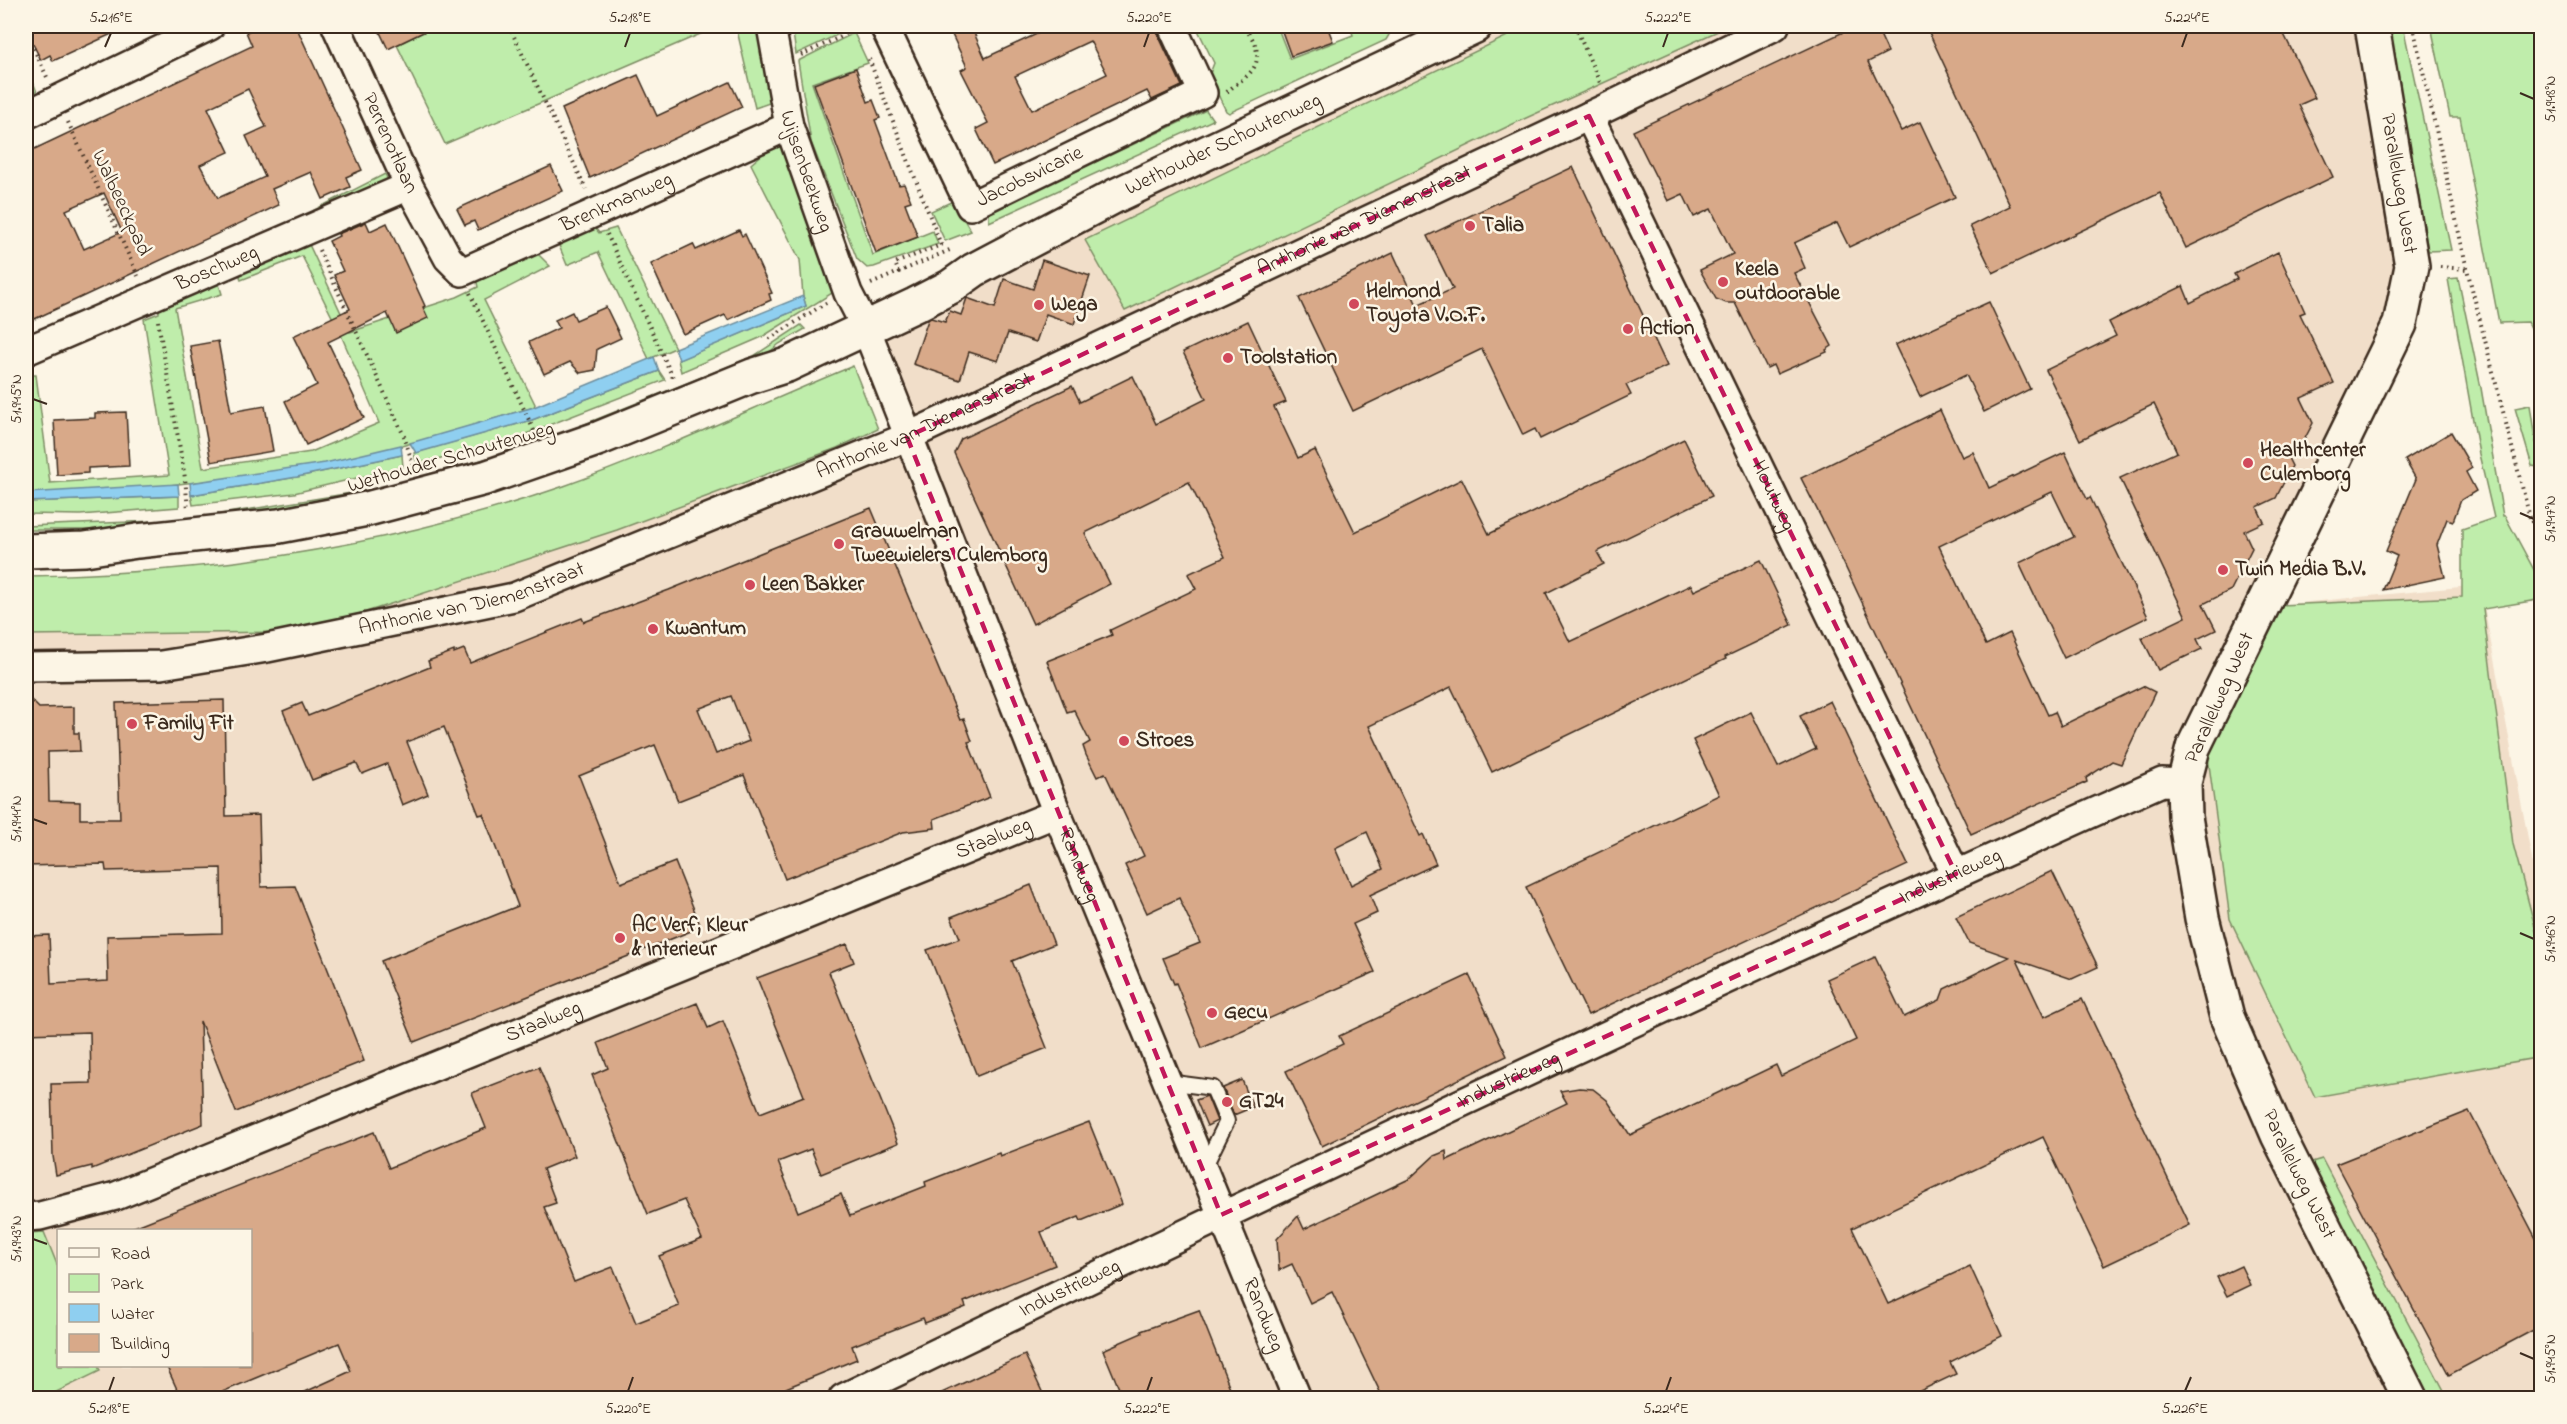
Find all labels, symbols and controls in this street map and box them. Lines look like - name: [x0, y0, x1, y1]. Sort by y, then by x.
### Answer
- text: 5.216°E: [89, 7, 133, 29]
- text: 5.218°E: [609, 7, 651, 29]
- text: 5.220°E: [1126, 7, 1172, 29]
- text: 5.222°E: [1644, 7, 1692, 29]
- text: 5.224°E: [2164, 7, 2210, 29]
- text: 51.948°N: [2540, 76, 2562, 122]
- street label: Wethouder Schoutenweg: [1120, 86, 1327, 204]
- street label: Perrenotlaan: [354, 88, 426, 199]
- street label: Wijsenbeekweg: [772, 108, 841, 237]
- street label: Parallelweg West: [2372, 112, 2425, 256]
- street label: Jacobsvicarie: [971, 138, 1089, 216]
- street label: Walbeeckpad: [83, 145, 159, 261]
- street label: Anthonie van Diemenstraat: [1253, 158, 1477, 285]
- street label: Brenkmanweg: [555, 165, 679, 242]
- place label: Talia: [1482, 211, 1524, 241]
- marker: Talia: [1463, 219, 1477, 233]
- street label: Boschweg: [170, 238, 264, 300]
- place label: Keela outdoorable: [1735, 255, 1840, 309]
- marker: Keela outdoorable: [1716, 275, 1730, 289]
- place label: Helmond Toyota V.O.F.: [1366, 277, 1486, 333]
- place label: Wega: [1051, 290, 1097, 322]
- marker: Helmond Toyota V.O.F.: [1347, 297, 1361, 311]
- marker: Wega: [1032, 298, 1046, 312]
- place label: Action: [1640, 314, 1694, 344]
- marker: Action: [1621, 322, 1635, 336]
- place label: Toolstation: [1240, 343, 1337, 373]
- marker: Toolstation: [1221, 351, 1235, 365]
- street label: Anthonie van Diemenstraat: [812, 365, 1037, 487]
- text: 51.945°N: [6, 374, 28, 424]
- street label: Wethouder Schoutenweg: [344, 414, 558, 504]
- place label: Healthcenter Culemborg: [2260, 436, 2366, 492]
- street label: Houtweg: [1743, 456, 1803, 537]
- marker: Healthcenter Culemborg: [2241, 456, 2255, 470]
- text: 51.947°N: [2540, 495, 2562, 543]
- place label: Grauwelman Tweewielers Culemborg: [851, 517, 1047, 573]
- marker: Grauwelman Tweewielers Culemborg: [832, 537, 846, 551]
- street label: Anthonie van Diemenstraat: [356, 555, 589, 644]
- place label: Twin Media B.V.: [2235, 555, 2367, 585]
- marker: Twin Media B.V.: [2216, 563, 2230, 577]
- place label: Leen Bakker: [762, 570, 864, 600]
- marker: Leen Bakker: [743, 578, 757, 592]
- place label: Kwantum: [665, 614, 746, 644]
- marker: Kwantum: [646, 622, 660, 636]
- street label: Parallelweg West: [2178, 627, 2264, 770]
- place label: Family Fit: [143, 709, 235, 741]
- marker: Family Fit: [125, 717, 139, 731]
- place label: Stroes: [1136, 726, 1194, 756]
- marker: Stroes: [1117, 734, 1131, 748]
- text: 51.944°N: [6, 795, 28, 843]
- street label: Staalweg: [951, 810, 1037, 868]
- street label: Randweg: [1050, 824, 1107, 908]
- street label: Industrieweg: [1895, 841, 2007, 913]
- place label: AC Verf, Kleur & Interieur: [631, 911, 748, 965]
- text: 51.946°N: [2540, 915, 2562, 963]
- marker: AC Verf, Kleur & Interieur: [613, 931, 627, 945]
- street label: Staalweg: [501, 993, 587, 1051]
- place label: Gecu: [1224, 998, 1268, 1028]
- marker: Gecu: [1205, 1006, 1219, 1020]
- street label: Industrieweg: [1453, 1044, 1566, 1117]
- place label: GT24: [1239, 1087, 1284, 1117]
- marker: GT24: [1220, 1095, 1234, 1109]
- street label: Parallelweg West: [2254, 1105, 2343, 1245]
- text: 51.943°N: [6, 1215, 28, 1263]
- legend: [57, 1229, 252, 1367]
- text: Road: [111, 1242, 150, 1268]
- street label: Industrieweg: [1014, 1252, 1127, 1326]
- text: Park: [111, 1272, 144, 1298]
- street label: Randweg: [1234, 1273, 1292, 1357]
- text: Water: [111, 1302, 155, 1328]
- text: Building: [110, 1332, 170, 1359]
- text: 51.945°N: [2540, 1334, 2562, 1384]
- text: 5.218°E: [88, 1398, 130, 1420]
- text: 5.220°E: [605, 1398, 651, 1420]
- text: 5.222°E: [1123, 1398, 1171, 1420]
- text: 5.224°E: [1643, 1398, 1689, 1420]
- text: 5.226°E: [2162, 1398, 2208, 1420]

